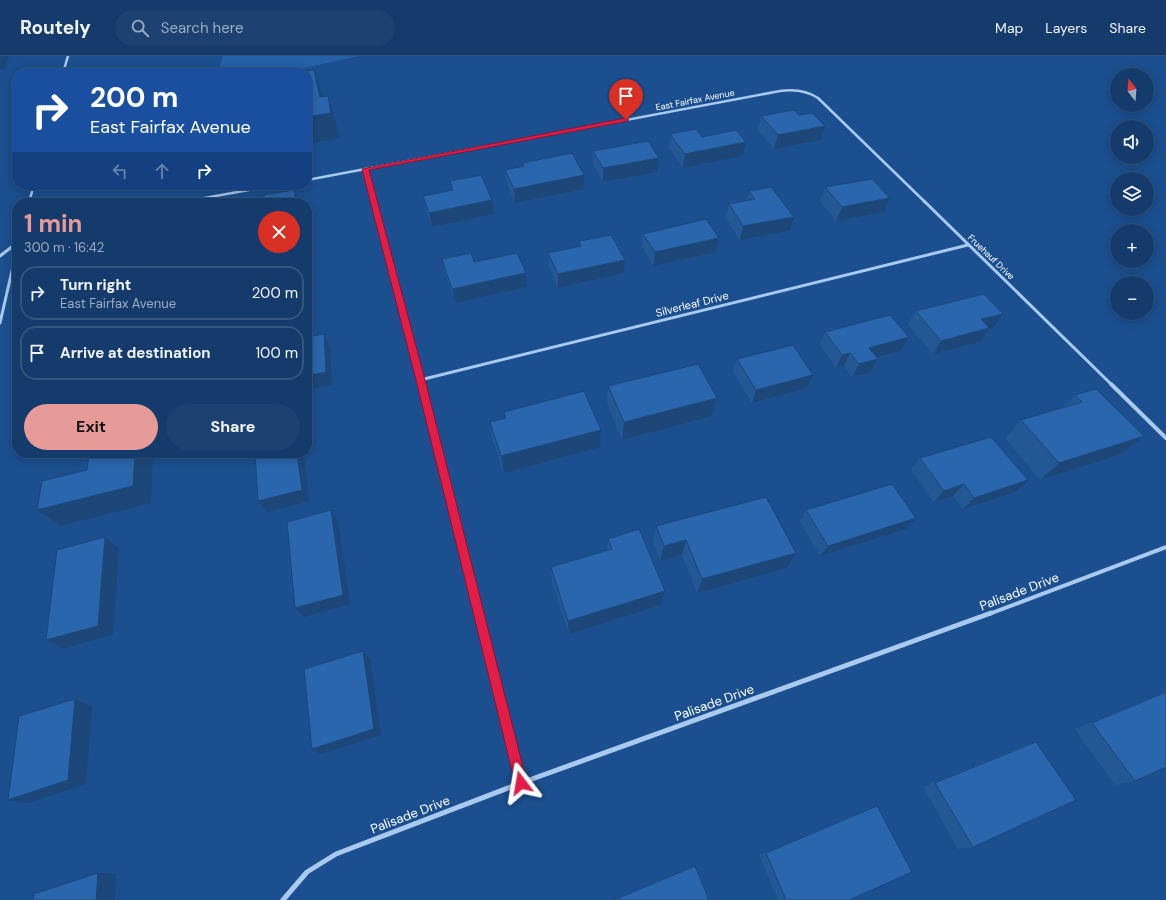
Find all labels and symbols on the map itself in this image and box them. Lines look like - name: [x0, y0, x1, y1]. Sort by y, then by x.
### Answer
- north arrow: [1110, 68, 1154, 112]
- pin: [609, 79, 643, 120]
- street label: East Fairfax Avenue: [654, 86, 736, 114]
- street label: Fruehauf Drive: [965, 232, 1017, 282]
- street label: Silverleaf Drive: [654, 288, 730, 320]
- street label: Palisade Drive: [977, 569, 1061, 614]
- street label: Palisade Drive: [672, 680, 756, 725]
- position arrow: [500, 762, 542, 804]
- street label: Palisade Drive: [368, 792, 452, 837]

